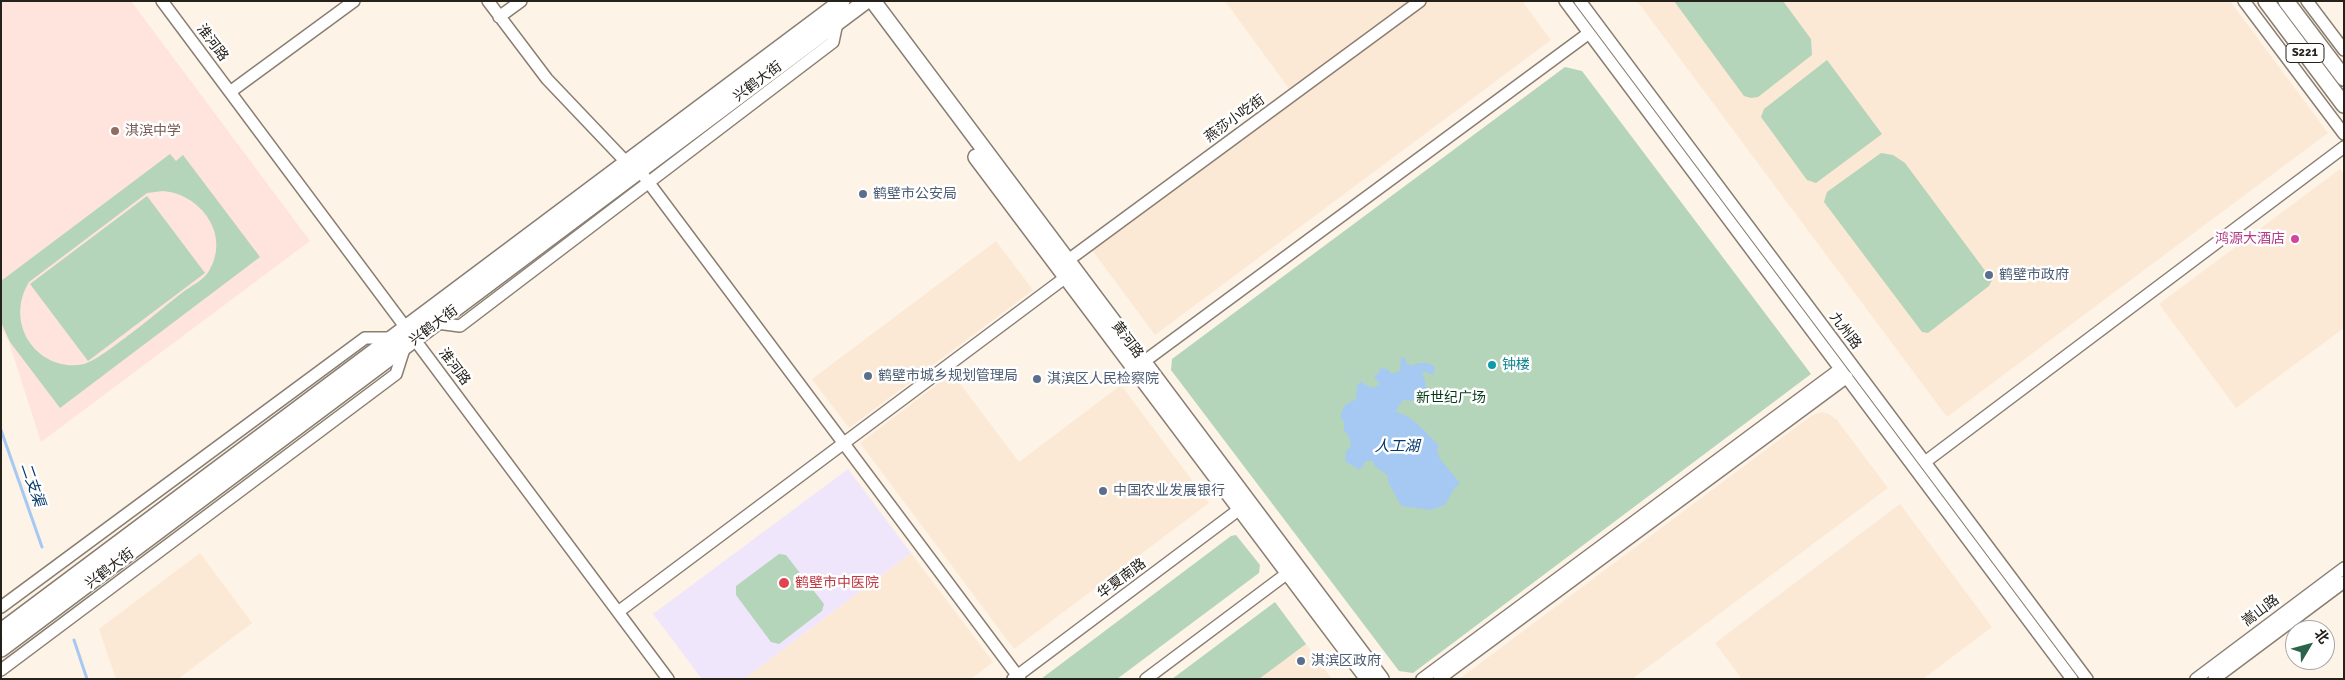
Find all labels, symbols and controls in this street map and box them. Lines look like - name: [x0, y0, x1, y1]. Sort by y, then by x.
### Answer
- street label: 淮河路: [193, 21, 231, 65]
- road number: S221: [2286, 44, 2324, 62]
- street label: 兴鹤大街: [731, 58, 785, 106]
- street label: 燕莎小吃街: [1202, 92, 1268, 146]
- place label: 淇滨中学: [125, 123, 181, 139]
- marker: 淇滨中学: [109, 125, 121, 137]
- place label: 鹤壁市公安局: [873, 186, 957, 202]
- marker: 鹤壁市公安局: [857, 188, 869, 200]
- place label: 鸿源大酒店: [2215, 231, 2285, 247]
- marker: 鸿源大酒店: [2289, 233, 2301, 245]
- place label: 鹤壁市政府: [1999, 267, 2069, 283]
- marker: 鹤壁市政府: [1983, 269, 1995, 281]
- street label: 兴鹤大街: [407, 302, 461, 350]
- street label: 九州路: [1826, 309, 1864, 353]
- street label: 黄河路: [1108, 318, 1146, 362]
- street label: 淮河路: [435, 345, 473, 389]
- place label: 钟楼: [1502, 357, 1530, 373]
- marker: 钟楼: [1486, 359, 1498, 371]
- place label: 鹤壁市城乡规划管理局: [878, 368, 1018, 384]
- marker: 鹤壁市城乡规划管理局: [862, 370, 874, 382]
- place label: 淇滨区人民检察院: [1047, 371, 1159, 387]
- marker: 淇滨区人民检察院: [1031, 373, 1043, 385]
- park label: 新世纪广场: [1416, 390, 1486, 406]
- water label: 人工湖: [1375, 438, 1419, 456]
- water label: 二支渠: [16, 461, 48, 509]
- place label: 中国农业发展银行: [1113, 483, 1225, 499]
- marker: 中国农业发展银行: [1097, 485, 1109, 497]
- street label: 兴鹤大街: [83, 545, 137, 593]
- street label: 华夏南路: [1095, 555, 1149, 603]
- place label: 鹤壁市中医院: [795, 575, 879, 591]
- marker: 鹤壁市中医院: [777, 576, 791, 590]
- street label: 嵩山路: [2239, 592, 2283, 630]
- north arrow: [2285, 620, 2335, 670]
- text: 北: [2311, 626, 2333, 647]
- place label: 淇滨区政府: [1311, 653, 1381, 669]
- marker: 淇滨区政府: [1295, 655, 1307, 667]

